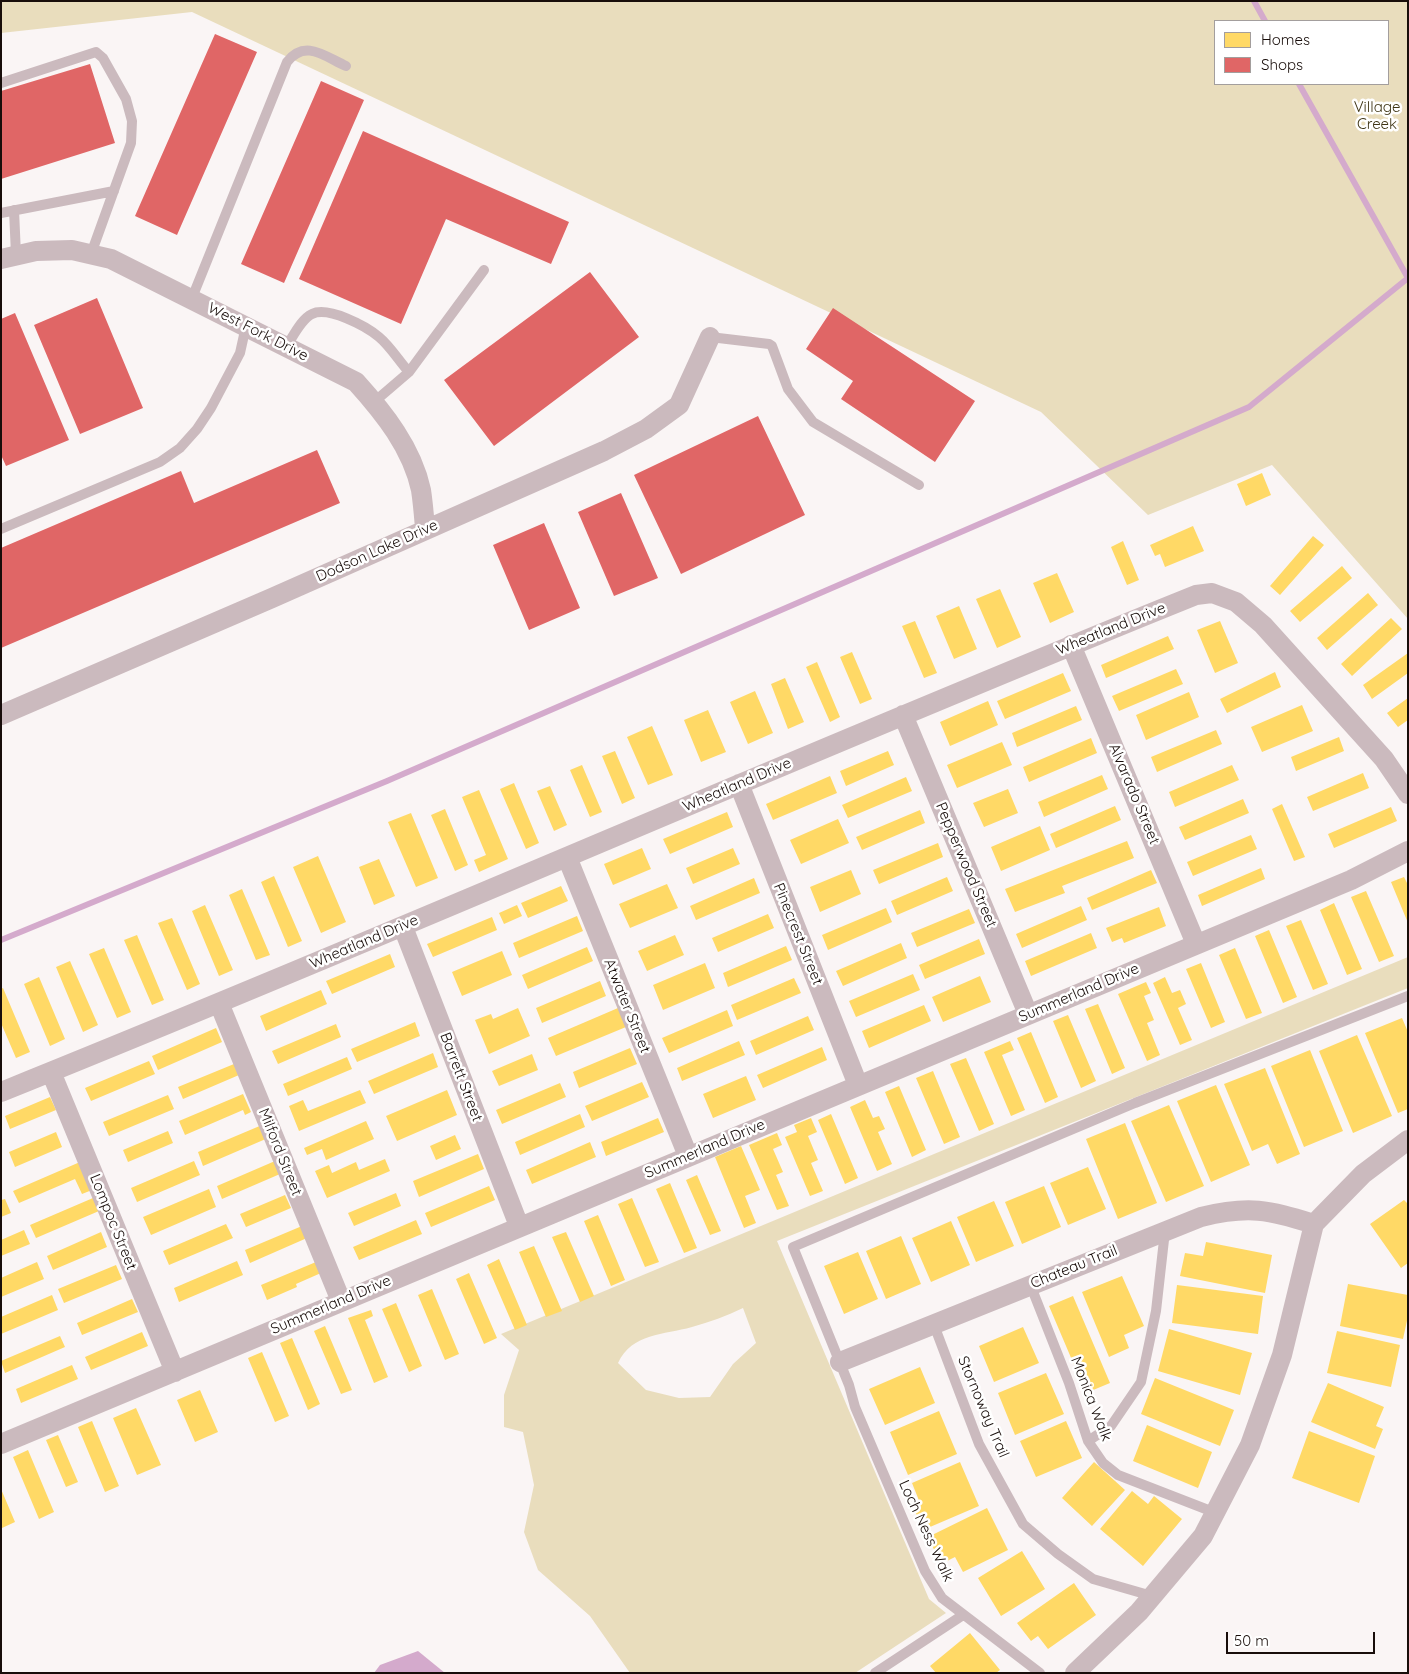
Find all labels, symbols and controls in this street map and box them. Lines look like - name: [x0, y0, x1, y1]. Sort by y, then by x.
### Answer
- legend: [1214, 20, 1389, 85]
- text: Homes: [1261, 30, 1310, 49]
- text: Shops: [1261, 55, 1303, 74]
- park label: Village Creek: [1354, 98, 1400, 133]
- street label: West Fork Drive: [205, 299, 311, 365]
- street label: Dodson Lake Drive: [313, 516, 441, 586]
- street label: Wheatland Drive: [1054, 599, 1168, 659]
- street label: Alvarado Street: [1105, 741, 1163, 847]
- street label: Wheatland Drive: [680, 754, 794, 816]
- street label: Pepperwood Street: [932, 800, 1000, 930]
- street label: Pinecrest Street: [769, 880, 827, 988]
- street label: Wheatland Drive: [307, 911, 421, 973]
- street label: Atwater Street: [600, 956, 654, 1056]
- street label: Summerland Drive: [1016, 959, 1142, 1027]
- street label: Barrett Street: [436, 1030, 486, 1124]
- street label: Milford Street: [254, 1106, 306, 1198]
- street label: Summerland Drive: [642, 1115, 768, 1183]
- street label: Lompoc Street: [86, 1171, 140, 1273]
- street label: Chateau Trail: [1028, 1241, 1120, 1293]
- street label: Summerland Drive: [268, 1271, 394, 1339]
- street label: Stornoway Trail: [954, 1354, 1012, 1460]
- street label: Monica Walk: [1067, 1354, 1115, 1444]
- street label: Loch Ness Walk: [895, 1477, 957, 1585]
- scale bar: [1229, 1622, 1378, 1654]
- text: 50 m: [1234, 1631, 1269, 1650]

